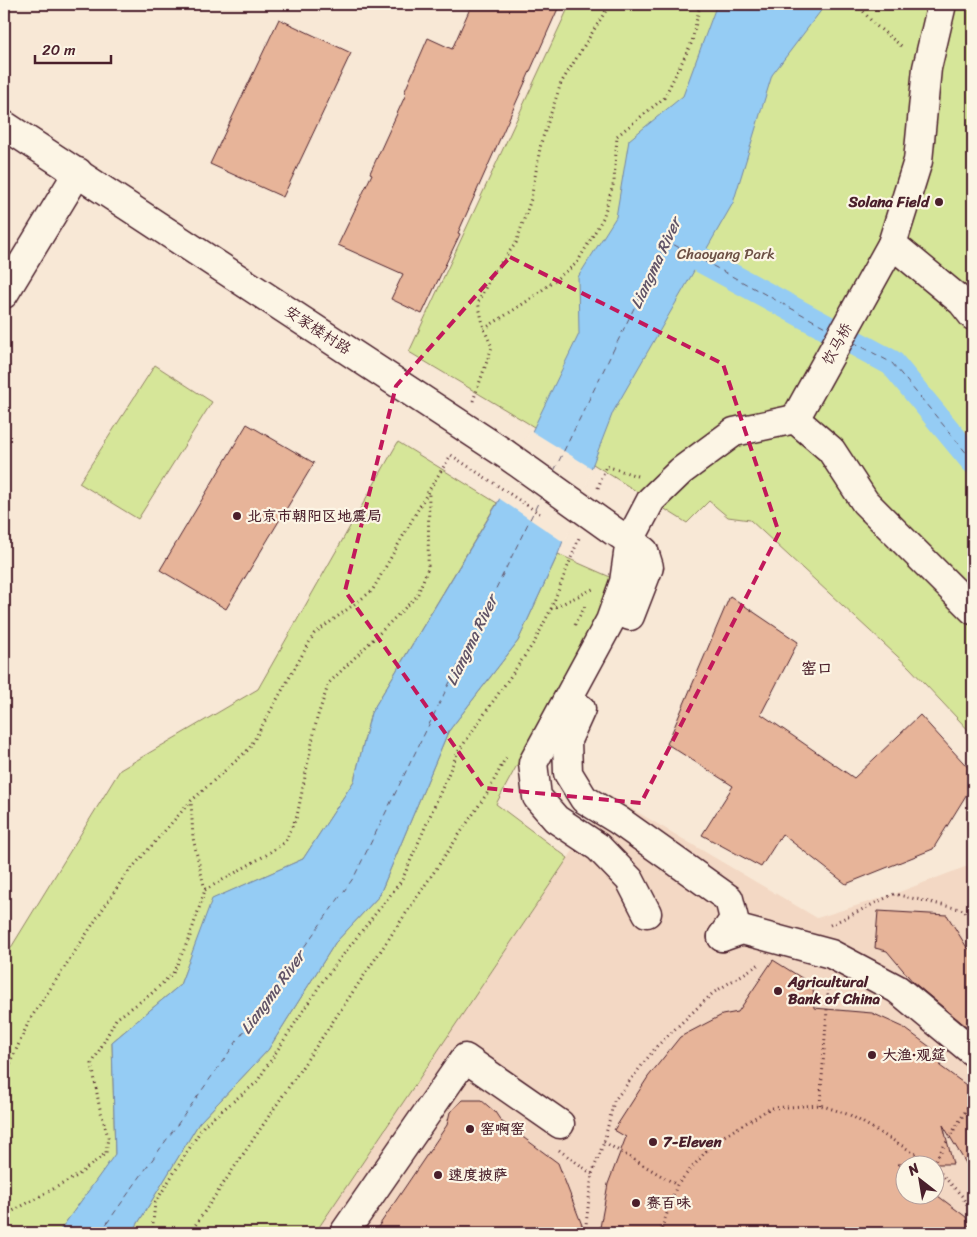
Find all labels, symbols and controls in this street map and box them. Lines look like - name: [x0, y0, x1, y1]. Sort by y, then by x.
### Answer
- scale bar: [35, 32, 111, 64]
- text: 20 m: [42, 37, 76, 63]
- place label: Solana Field: [847, 189, 931, 215]
- marker: Solana Field: [933, 196, 945, 208]
- water label: Liangma River: [622, 210, 691, 313]
- park label: Chaoyang Park: [677, 241, 775, 267]
- street label: 安家楼村路: [279, 299, 357, 361]
- street label: 饮马桥: [815, 318, 859, 370]
- place label: 北京市朝阳区地震局: [247, 503, 382, 529]
- marker: 北京市朝阳区地震局: [231, 510, 243, 522]
- water label: Liangma River: [437, 587, 507, 690]
- district label: 窑口: [801, 654, 833, 683]
- water label: Liangma River: [232, 942, 315, 1040]
- place label: Agricultural Bank of China: [787, 969, 880, 1012]
- marker: Agricultural Bank of China: [772, 985, 784, 997]
- place label: 大渔·观筵: [882, 1042, 946, 1068]
- marker: 大渔·观筵: [866, 1049, 878, 1061]
- place label: 窑啊窑: [480, 1116, 525, 1142]
- marker: 窑啊窑: [464, 1123, 476, 1135]
- place label: 7-Eleven: [663, 1129, 723, 1155]
- marker: 7-Eleven: [647, 1136, 659, 1148]
- north arrow: [894, 1154, 944, 1204]
- text: N: [902, 1156, 924, 1183]
- place label: 速度披萨: [448, 1162, 508, 1188]
- marker: 速度披萨: [432, 1169, 444, 1181]
- place label: 赛百味: [646, 1190, 691, 1216]
- marker: 赛百味: [630, 1197, 642, 1209]

